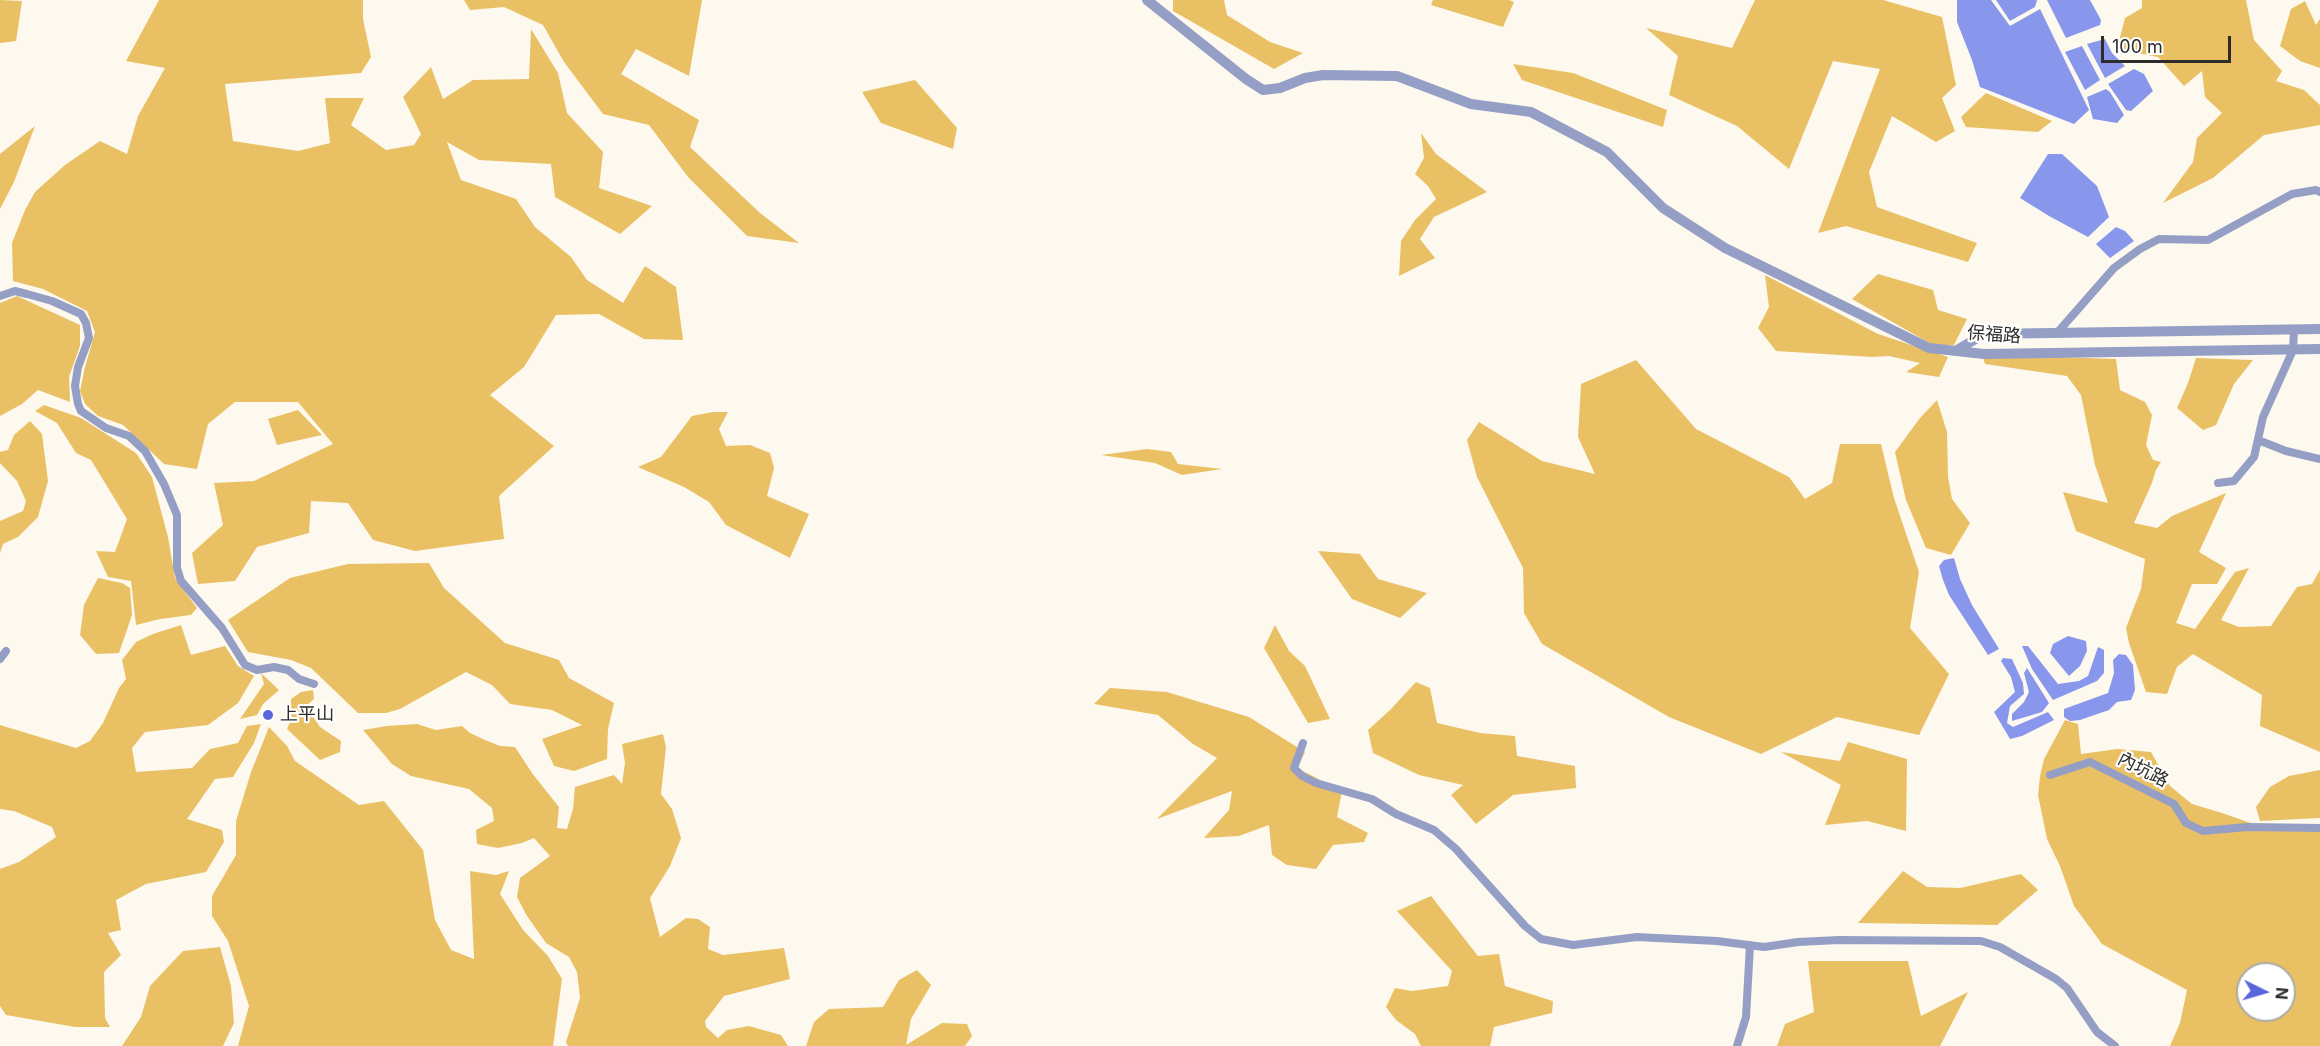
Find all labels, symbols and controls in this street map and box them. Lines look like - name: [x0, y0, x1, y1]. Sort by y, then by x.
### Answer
- scale bar: [2104, 24, 2234, 62]
- text: 100 m: [2112, 36, 2163, 57]
- street label: 保福路: [1966, 322, 2022, 348]
- place label: 上平山: [280, 704, 334, 726]
- marker: 上平山: [261, 708, 275, 722]
- street label: 內坑路: [2114, 748, 2172, 792]
- north arrow: [2236, 962, 2296, 1022]
- text: N: [2271, 986, 2292, 1000]

